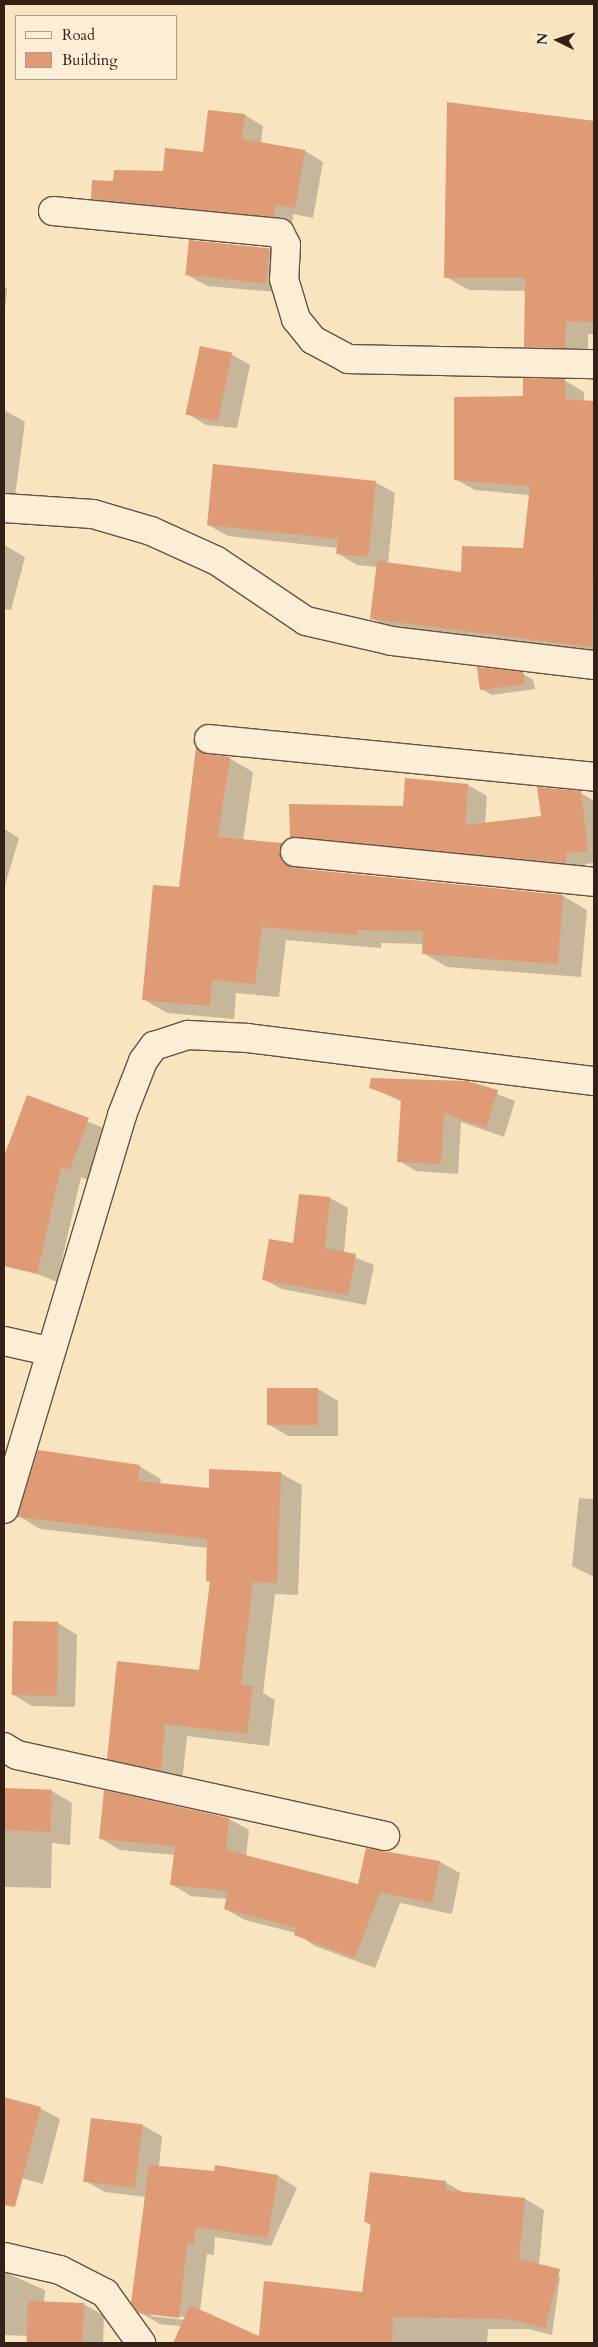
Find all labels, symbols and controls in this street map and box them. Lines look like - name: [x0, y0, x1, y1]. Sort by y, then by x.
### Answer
- legend: [15, 15, 178, 80]
- north arrow: [533, 15, 583, 65]
- text: Road: [62, 25, 95, 45]
- text: N: [533, 32, 552, 46]
- text: Building: [62, 50, 118, 70]

